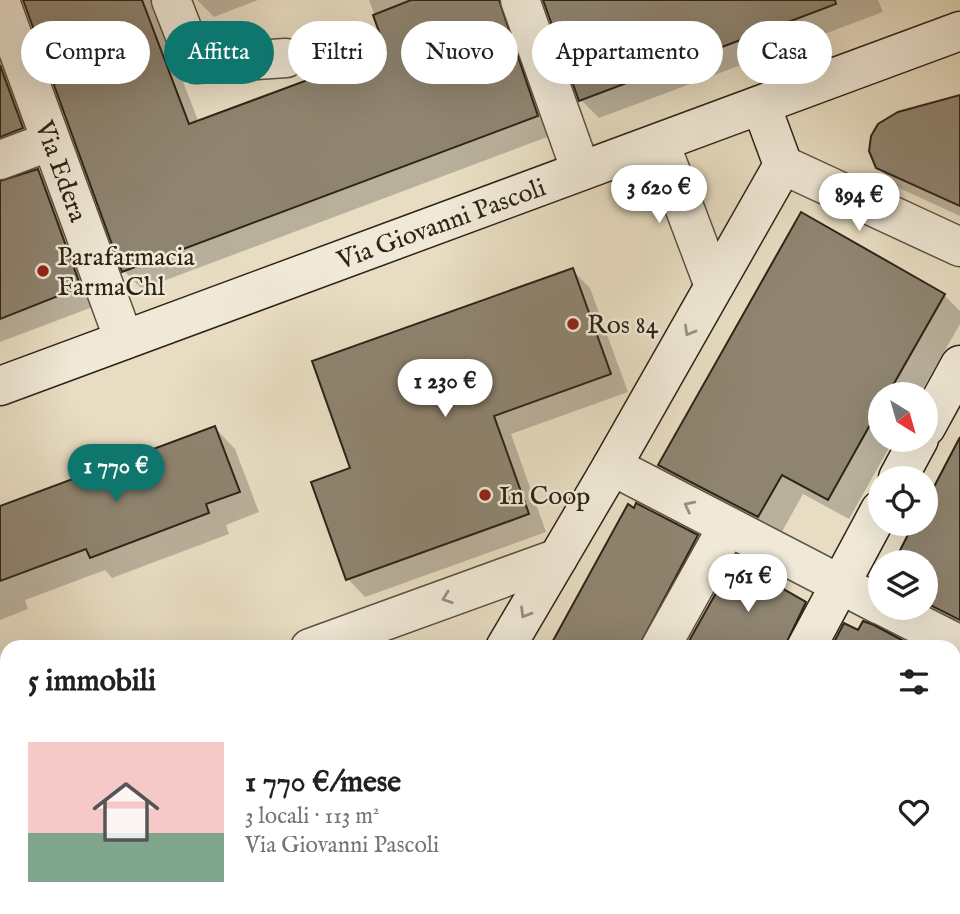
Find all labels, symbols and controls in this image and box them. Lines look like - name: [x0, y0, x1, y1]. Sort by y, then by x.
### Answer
- chip: Compra: [21, 21, 150, 84]
- chip: Affitta: [164, 21, 274, 84]
- chip: Filtri: [288, 21, 387, 84]
- chip: Nuovo: [401, 21, 518, 84]
- chip: Appartamento: [532, 21, 723, 84]
- chip: Casa: [737, 21, 832, 84]
- street label: Via Edera: [27, 115, 94, 227]
- pin: 3 620 €: [594, 166, 724, 225]
- street label: Via Giovanni Pascoli: [332, 171, 550, 278]
- text: 3 620 €: [627, 173, 691, 202]
- pin: 894 €: [810, 174, 908, 233]
- text: 894 €: [835, 181, 883, 210]
- place label: Parafarmacia FarmaChl: [57, 241, 196, 304]
- marker: Parafarmacia FarmaChl: [35, 263, 51, 279]
- place label: Ros 84: [587, 309, 659, 342]
- marker: Ros 84: [565, 316, 581, 332]
- one-way arrow: [684, 324, 697, 336]
- pin: 1 230 €: [380, 360, 510, 419]
- text: 1 230 €: [414, 367, 476, 396]
- north arrow: [868, 382, 938, 452]
- map controls: [868, 382, 938, 620]
- pin: 1 770 €: [51, 444, 181, 504]
- text: 1 770 €: [84, 452, 148, 481]
- button: locate: [868, 466, 938, 536]
- place label: In Coop: [499, 480, 590, 513]
- marker: In Coop: [477, 487, 493, 503]
- one-way arrow: [684, 501, 696, 514]
- button: layers: [868, 550, 938, 620]
- pin: 761 €: [699, 554, 797, 614]
- text: 761 €: [724, 562, 772, 591]
- one-way arrow: [442, 590, 454, 604]
- one-way arrow: [521, 605, 534, 618]
- text: 5 immobili: [28, 663, 156, 701]
- icon: filters: [895, 663, 933, 701]
- text: 1 770 €/mese: [245, 764, 401, 802]
- icon: home: [84, 770, 168, 854]
- icon: heart: [895, 793, 933, 831]
- text: 3 locali · 113 m²: [245, 802, 380, 831]
- text: Via Giovanni Pascoli: [245, 831, 439, 860]

